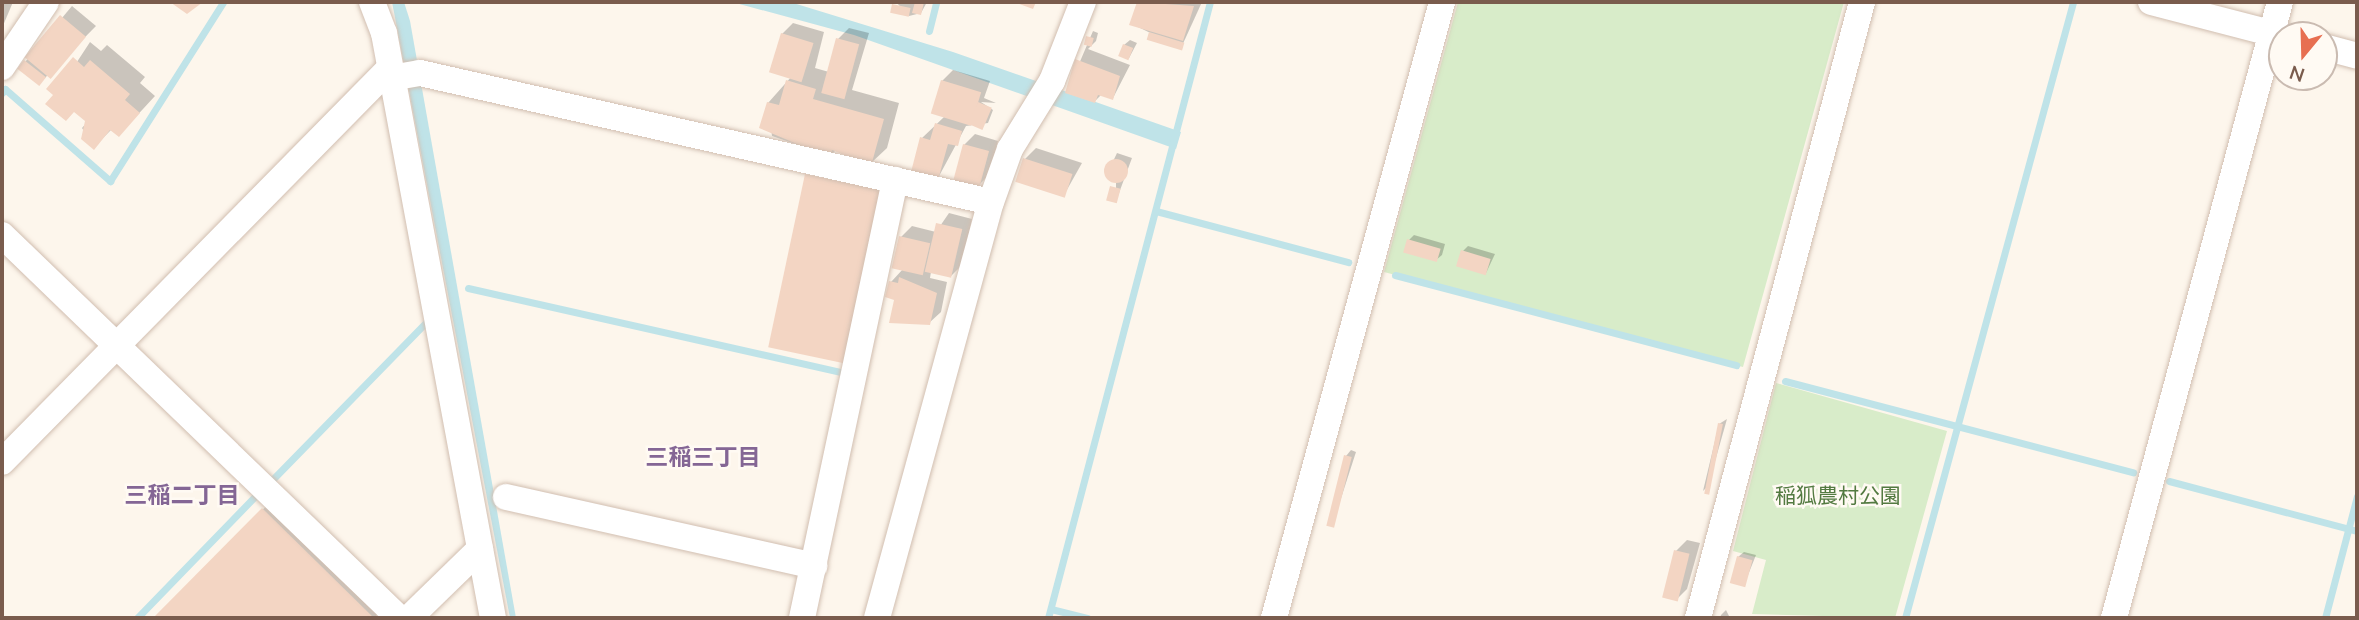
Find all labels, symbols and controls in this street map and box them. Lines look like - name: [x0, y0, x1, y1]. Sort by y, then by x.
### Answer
- north arrow: [2268, 21, 2338, 91]
- text: N: [2286, 60, 2308, 88]
- district label: 三稲三丁目: [646, 443, 760, 471]
- district label: 三稲二丁目: [125, 481, 239, 509]
- park label: 稲狐農村公園: [1775, 482, 1901, 508]

